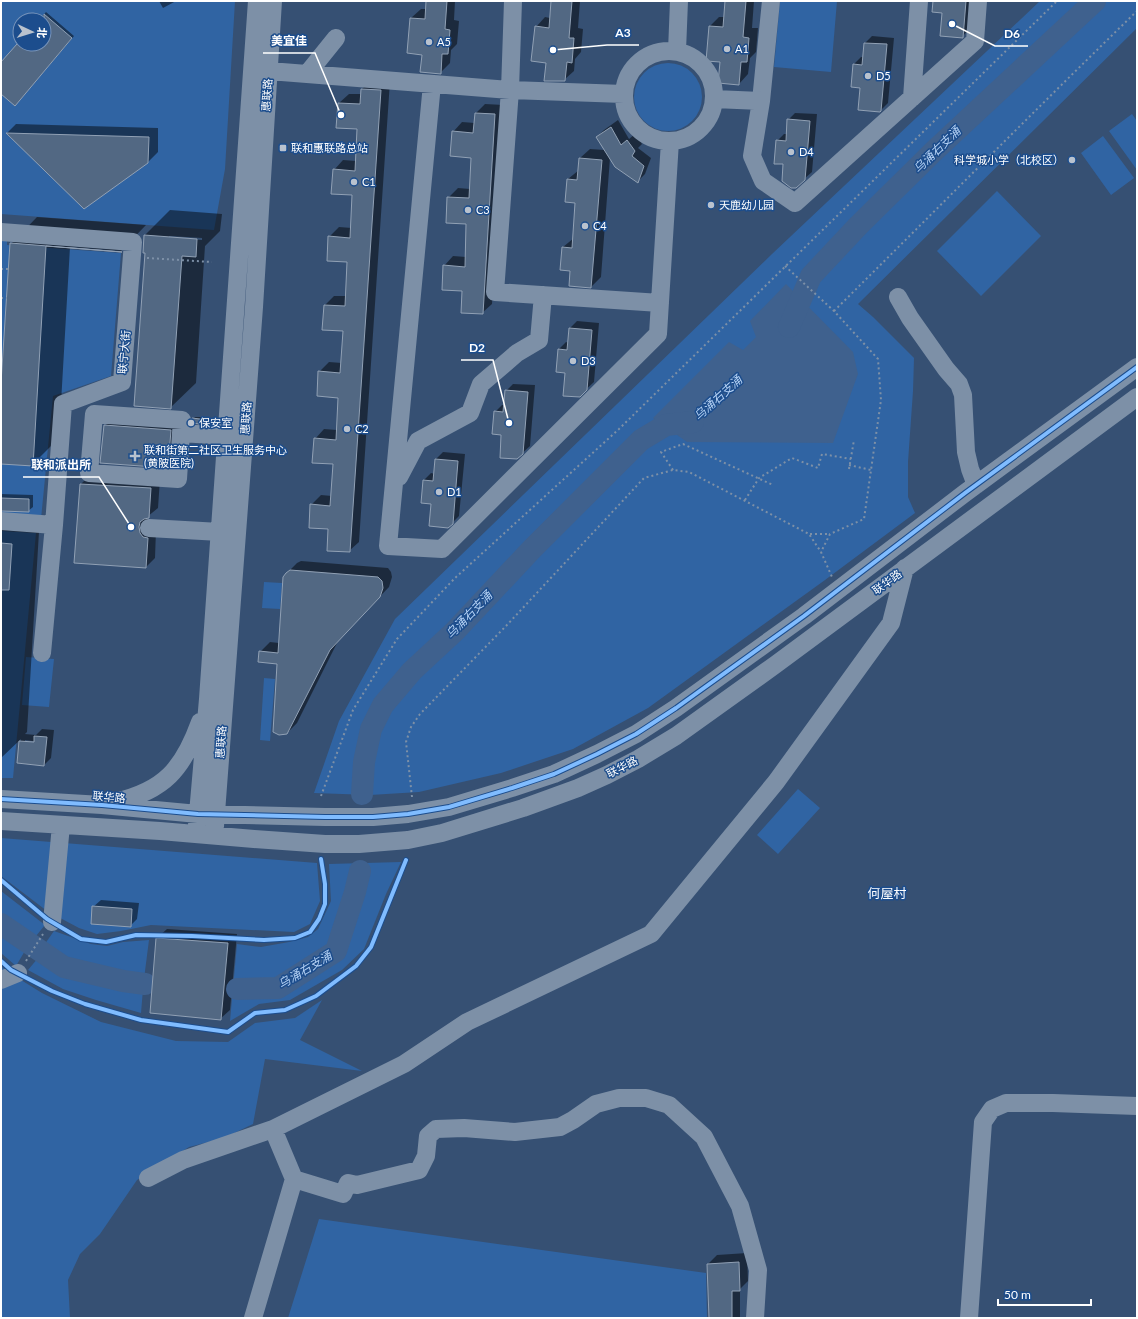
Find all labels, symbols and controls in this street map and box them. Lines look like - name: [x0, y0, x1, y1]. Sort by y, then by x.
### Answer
- north arrow: [12, 12, 52, 52]
- callout: A3: [607, 21, 639, 45]
- callout: D6: [995, 22, 1028, 46]
- text: A3: [614, 25, 631, 40]
- text: D6: [1004, 26, 1020, 41]
- text: 北: [36, 27, 49, 39]
- callout: 美宜佳: [263, 29, 315, 53]
- text: 美宜佳: [271, 33, 307, 48]
- place label: A5: [437, 35, 451, 48]
- marker: A5: [424, 37, 434, 47]
- place label: A1: [735, 42, 749, 55]
- marker: A1: [722, 44, 732, 54]
- place label: D5: [876, 69, 891, 82]
- marker: D5: [863, 71, 873, 81]
- street label: 惠联路: [259, 78, 274, 112]
- water label: 乌涌右支涌: [910, 122, 965, 176]
- place label: 联和惠联路总站: [291, 141, 368, 154]
- marker: 联和惠联路总站: [278, 143, 288, 153]
- place label: D4: [799, 145, 814, 158]
- marker: D4: [786, 147, 796, 157]
- place label: 科学城小学（北校区）: [954, 153, 1064, 166]
- marker: 科学城小学（北校区）: [1067, 155, 1077, 165]
- place label: C1: [362, 175, 376, 188]
- marker: C1: [349, 177, 359, 187]
- place label: 天鹿幼儿园: [719, 198, 774, 211]
- marker: 天鹿幼儿园: [706, 200, 716, 210]
- place label: C3: [476, 203, 490, 216]
- marker: C3: [463, 205, 473, 215]
- place label: C4: [593, 219, 607, 232]
- marker: C4: [580, 221, 590, 231]
- street label: 联宁大街: [115, 329, 132, 374]
- callout: D2: [461, 336, 493, 360]
- text: D2: [469, 340, 485, 355]
- place label: D3: [581, 354, 596, 367]
- marker: D3: [568, 356, 578, 366]
- water label: 乌涌右支涌: [690, 371, 746, 423]
- street label: 惠联路: [238, 401, 253, 435]
- place label: 保安室: [199, 416, 232, 429]
- marker: 保安室: [186, 418, 196, 428]
- place label: C2: [355, 422, 369, 435]
- marker: C2: [342, 424, 352, 434]
- place label: 联和街第二社区卫生服务中心 (黄陂医院): [144, 443, 287, 469]
- marker: 联和街第二社区卫生服务中心 (黄陂医院): [129, 450, 141, 462]
- callout: 联和派出所: [23, 453, 99, 477]
- text: 联和派出所: [31, 457, 91, 472]
- place label: D1: [447, 485, 462, 498]
- marker: D1: [434, 487, 444, 497]
- street label: 联华路: [870, 567, 904, 597]
- water label: 乌涌右支涌: [442, 586, 496, 641]
- street label: 惠联路: [213, 725, 228, 759]
- street label: 联华路: [604, 753, 639, 780]
- street label: 联华路: [92, 789, 126, 804]
- district label: 何屋村: [867, 885, 907, 901]
- water label: 乌涌右支涌: [275, 947, 336, 991]
- scale bar: [998, 1281, 1091, 1307]
- text: 50 m: [1004, 1287, 1031, 1302]

